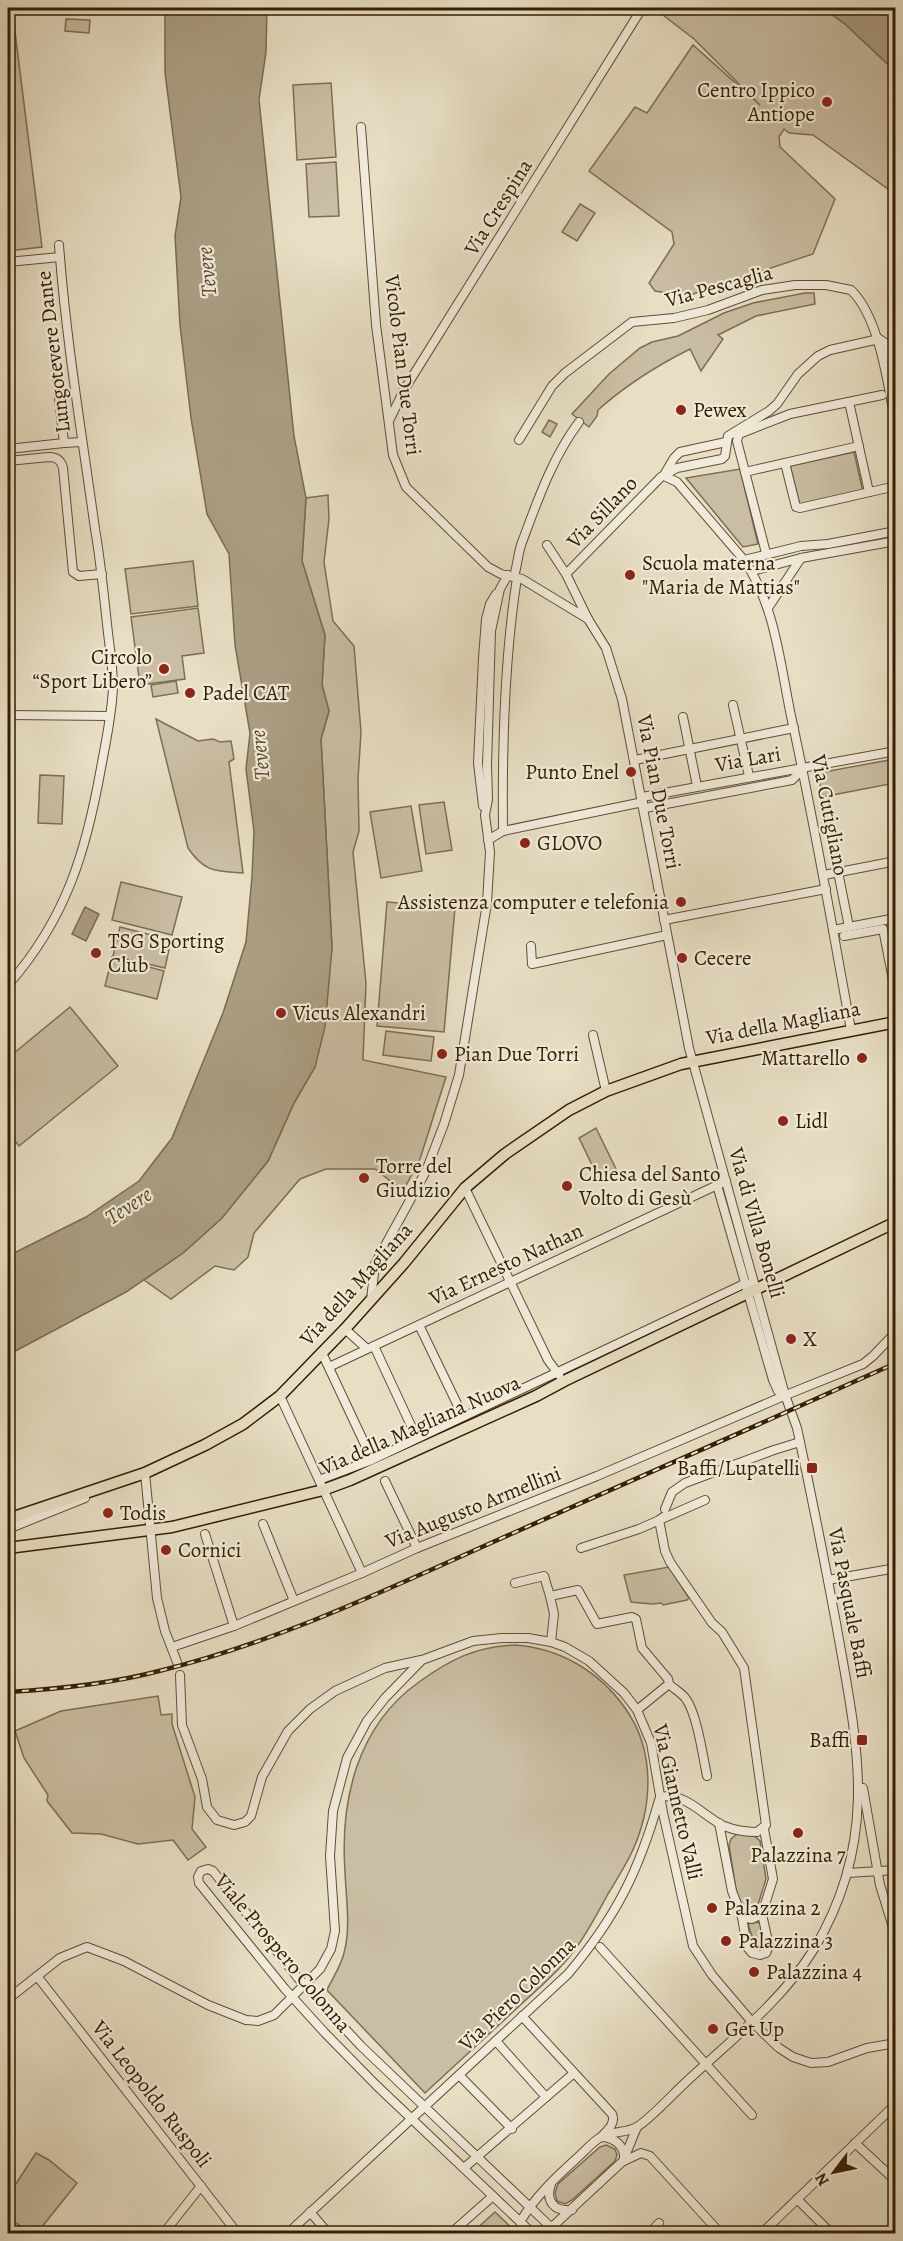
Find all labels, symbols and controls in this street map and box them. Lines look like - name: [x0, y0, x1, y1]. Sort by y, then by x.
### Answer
- place label: Centro Ippico Antiope: [697, 76, 815, 128]
- marker: Centro Ippico Antiope: [820, 95, 834, 109]
- street label: Via Crespina: [457, 153, 539, 261]
- water label: Tevere: [189, 245, 225, 298]
- street label: Via Pescaglia: [661, 258, 776, 314]
- street label: Lungotevere Dante: [29, 269, 77, 435]
- street label: Vicolo Pian Due Torri: [378, 272, 428, 457]
- place label: Pewex: [693, 396, 746, 424]
- marker: Pewex: [674, 403, 688, 417]
- street label: Via Sillano: [560, 470, 644, 555]
- place label: Scuola materna "Maria de Mattias": [642, 549, 800, 601]
- marker: Scuola materna "Maria de Mattias": [623, 568, 637, 582]
- place label: Circolo “Sport Libero”: [33, 643, 152, 695]
- marker: Circolo “Sport Libero”: [157, 662, 171, 676]
- place label: Padel CAT: [202, 679, 290, 707]
- marker: Padel CAT: [183, 686, 197, 700]
- street label: Via Pian Due Torri: [630, 711, 688, 872]
- water label: Tevere: [242, 728, 278, 781]
- street label: Via Lari: [712, 739, 783, 779]
- street label: Via Cutigliano: [804, 751, 855, 878]
- place label: Punto Enel: [525, 758, 619, 786]
- marker: Punto Enel: [624, 765, 638, 779]
- place label: GLOVO: [537, 829, 602, 857]
- marker: GLOVO: [518, 836, 532, 850]
- place label: Assistenza computer e telefonia: [397, 888, 669, 916]
- marker: Assistenza computer e telefonia: [674, 895, 688, 909]
- place label: TSG Sporting Club: [108, 927, 225, 979]
- place label: Cecere: [694, 944, 751, 972]
- marker: TSG Sporting Club: [89, 946, 103, 960]
- marker: Cecere: [675, 951, 689, 965]
- street label: Via della Magliana: [702, 994, 863, 1052]
- place label: Vicus Alexandri: [292, 999, 426, 1027]
- marker: Vicus Alexandri: [274, 1006, 288, 1020]
- place label: Pian Due Torri: [454, 1040, 579, 1068]
- place label: Mattarello: [761, 1044, 850, 1072]
- marker: Pian Due Torri: [435, 1047, 449, 1061]
- marker: Mattarello: [855, 1051, 869, 1065]
- place label: Lidl: [795, 1107, 828, 1135]
- marker: Lidl: [776, 1114, 790, 1128]
- street label: Via di Villa Bonelli: [722, 1144, 792, 1301]
- place label: Torre del Giudizio: [376, 1152, 452, 1204]
- place label: Chiesa del Santo Volto di Gesù: [578, 1160, 720, 1212]
- marker: Torre del Giudizio: [357, 1171, 371, 1185]
- marker: Chiesa del Santo Volto di Gesù: [560, 1179, 574, 1193]
- water label: Tevere: [99, 1180, 158, 1232]
- street label: Via della Magliana: [292, 1216, 419, 1352]
- street label: Via Ernesto Nathan: [424, 1216, 587, 1312]
- place label: X: [803, 1325, 817, 1353]
- marker: X: [784, 1332, 798, 1346]
- street label: Via della Magliana Nuova: [315, 1368, 525, 1482]
- place label: Baffi/Lupatelli: [677, 1454, 800, 1482]
- street label: Via Augusto Armellini: [380, 1459, 565, 1555]
- marker: Baffi/Lupatelli: [805, 1461, 819, 1475]
- place label: Todis: [120, 1499, 166, 1527]
- marker: Todis: [101, 1506, 115, 1520]
- street label: Via Pasquale Baffi: [821, 1524, 878, 1681]
- place label: Cornici: [178, 1536, 242, 1564]
- marker: Cornici: [159, 1543, 173, 1557]
- street label: Via Giannetto Valli: [646, 1720, 710, 1883]
- place label: Baffi: [809, 1726, 850, 1754]
- marker: Baffi: [855, 1733, 869, 1747]
- marker: Palazzina 7: [791, 1826, 805, 1840]
- place label: Palazzina 7: [750, 1841, 846, 1869]
- street label: Viale Prospero Colonna: [208, 1867, 358, 2038]
- place label: Palazzina 2: [724, 1894, 821, 1922]
- marker: Palazzina 2: [705, 1901, 719, 1915]
- place label: Palazzina 3: [738, 1927, 833, 1955]
- street label: Via Piero Colonna: [452, 1931, 582, 2058]
- marker: Palazzina 3: [719, 1934, 733, 1948]
- place label: Palazzina 4: [766, 1958, 862, 1986]
- marker: Palazzina 4: [747, 1965, 761, 1979]
- street label: Via Leopoldo Ruspoli: [85, 2014, 218, 2173]
- place label: Get Up: [725, 2015, 784, 2043]
- marker: Get Up: [706, 2022, 720, 2036]
- north arrow: [804, 2142, 864, 2202]
- text: N: [810, 2168, 835, 2190]

